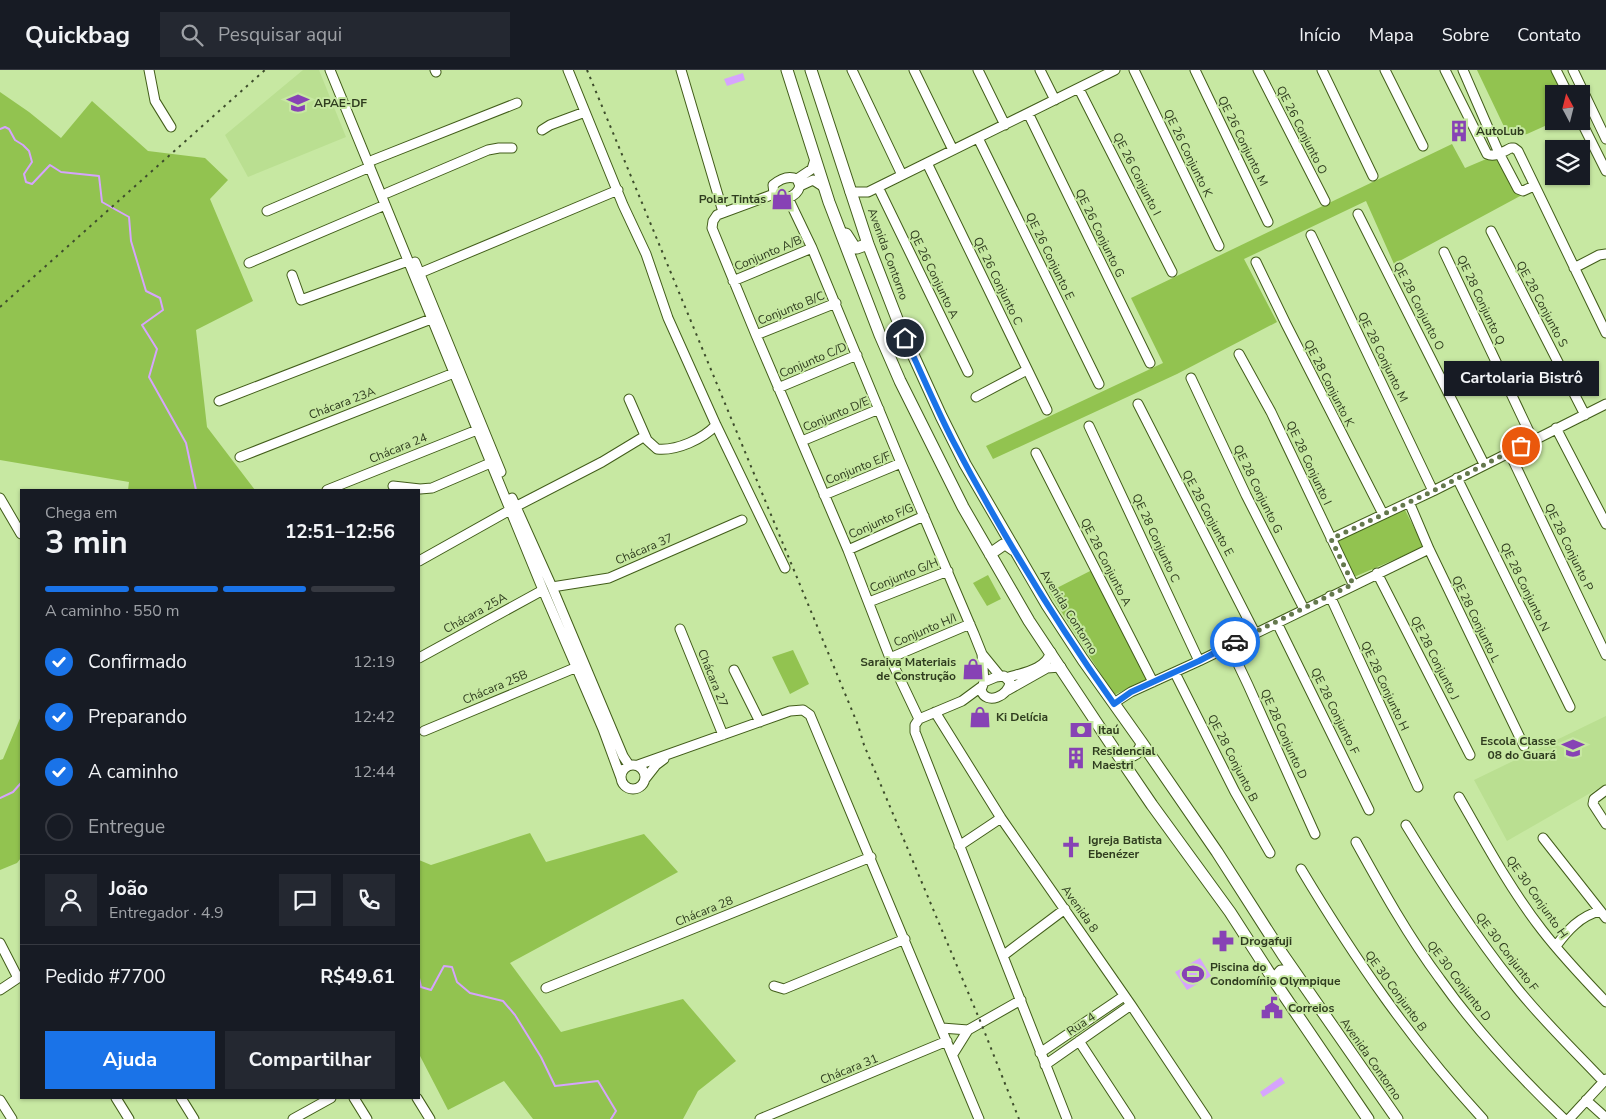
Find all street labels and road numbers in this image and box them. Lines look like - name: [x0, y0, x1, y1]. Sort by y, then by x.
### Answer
- street label: QE 26 Conjunto O: [1273, 83, 1331, 177]
- street label: QE 26 Conjunto M: [1214, 93, 1272, 189]
- street label: QE 26 Conjunto K: [1160, 106, 1216, 200]
- street label: QE 26 Conjunto I: [1109, 130, 1165, 218]
- street label: QE 26 Conjunto G: [1072, 186, 1128, 280]
- street label: Avenida Contorno: [864, 206, 912, 302]
- street label: QE 26 Conjunto E: [1022, 210, 1078, 302]
- street label: QE 26 Conjunto A: [906, 227, 963, 321]
- street label: Conjunto A/B: [732, 232, 804, 274]
- street label: QE 26 Conjunto C: [970, 234, 1026, 328]
- street label: QE 28 Conjunto Q: [1453, 252, 1509, 348]
- street label: QE 28 Conjunto S: [1513, 258, 1571, 350]
- street label: QE 28 Conjunto O: [1390, 259, 1448, 353]
- street label: Conjunto B/C: [755, 287, 827, 329]
- street label: QE 28 Conjunto M: [1354, 309, 1412, 405]
- street label: QE 28 Conjunto K: [1300, 337, 1358, 430]
- street label: Conjunto C/D: [777, 339, 849, 381]
- street label: Chácara 23A: [306, 383, 378, 423]
- street label: Conjunto D/E: [800, 393, 872, 435]
- street label: QE 28 Conjunto I: [1282, 418, 1336, 508]
- street label: Chácara 24: [367, 429, 429, 467]
- street label: QE 28 Conjunto G: [1230, 442, 1286, 536]
- street label: Conjunto E/F: [823, 448, 893, 488]
- street label: QE 28 Conjunto E: [1179, 467, 1237, 559]
- street label: QE 28 Conjunto C: [1128, 491, 1184, 585]
- street label: Conjunto F/G: [846, 500, 916, 542]
- street label: QE 28 Conjunto P: [1541, 500, 1597, 594]
- street label: QE 28 Conjunto A: [1077, 515, 1135, 609]
- street label: Chácara 37: [613, 530, 675, 568]
- street label: QE 28 Conjunto N: [1497, 540, 1553, 634]
- street label: Conjunto G/H: [867, 554, 941, 596]
- street label: Avenida Contorno: [1037, 567, 1102, 658]
- street label: QE 28 Conjunto L: [1448, 573, 1504, 665]
- street label: Chácara 25A: [441, 589, 510, 637]
- street label: Conjunto H/I: [891, 610, 959, 650]
- street label: QE 28 Conjunto J: [1407, 613, 1463, 703]
- street label: QE 28 Conjunto H: [1357, 639, 1413, 733]
- street label: Chácara 27: [694, 647, 732, 709]
- street label: QE 28 Conjunto F: [1307, 665, 1363, 757]
- street label: Chácara 25B: [460, 666, 530, 708]
- street label: QE 28 Conjunto D: [1257, 686, 1311, 782]
- street label: QE 28 Conjunto B: [1204, 711, 1262, 805]
- street label: QE 30 Conjunto H: [1503, 853, 1571, 941]
- street label: Avenida 8: [1058, 882, 1102, 936]
- street label: Chácara 28: [673, 892, 735, 930]
- street label: QE 30 Conjunto F: [1472, 909, 1542, 995]
- street label: QE 30 Conjunto D: [1423, 937, 1495, 1025]
- street label: QE 30 Conjunto B: [1361, 947, 1431, 1035]
- street label: Rua 4: [1064, 1009, 1098, 1039]
- street label: Avenida Contorno: [1337, 1015, 1405, 1103]
- street label: Chácara 31: [818, 1050, 880, 1088]

